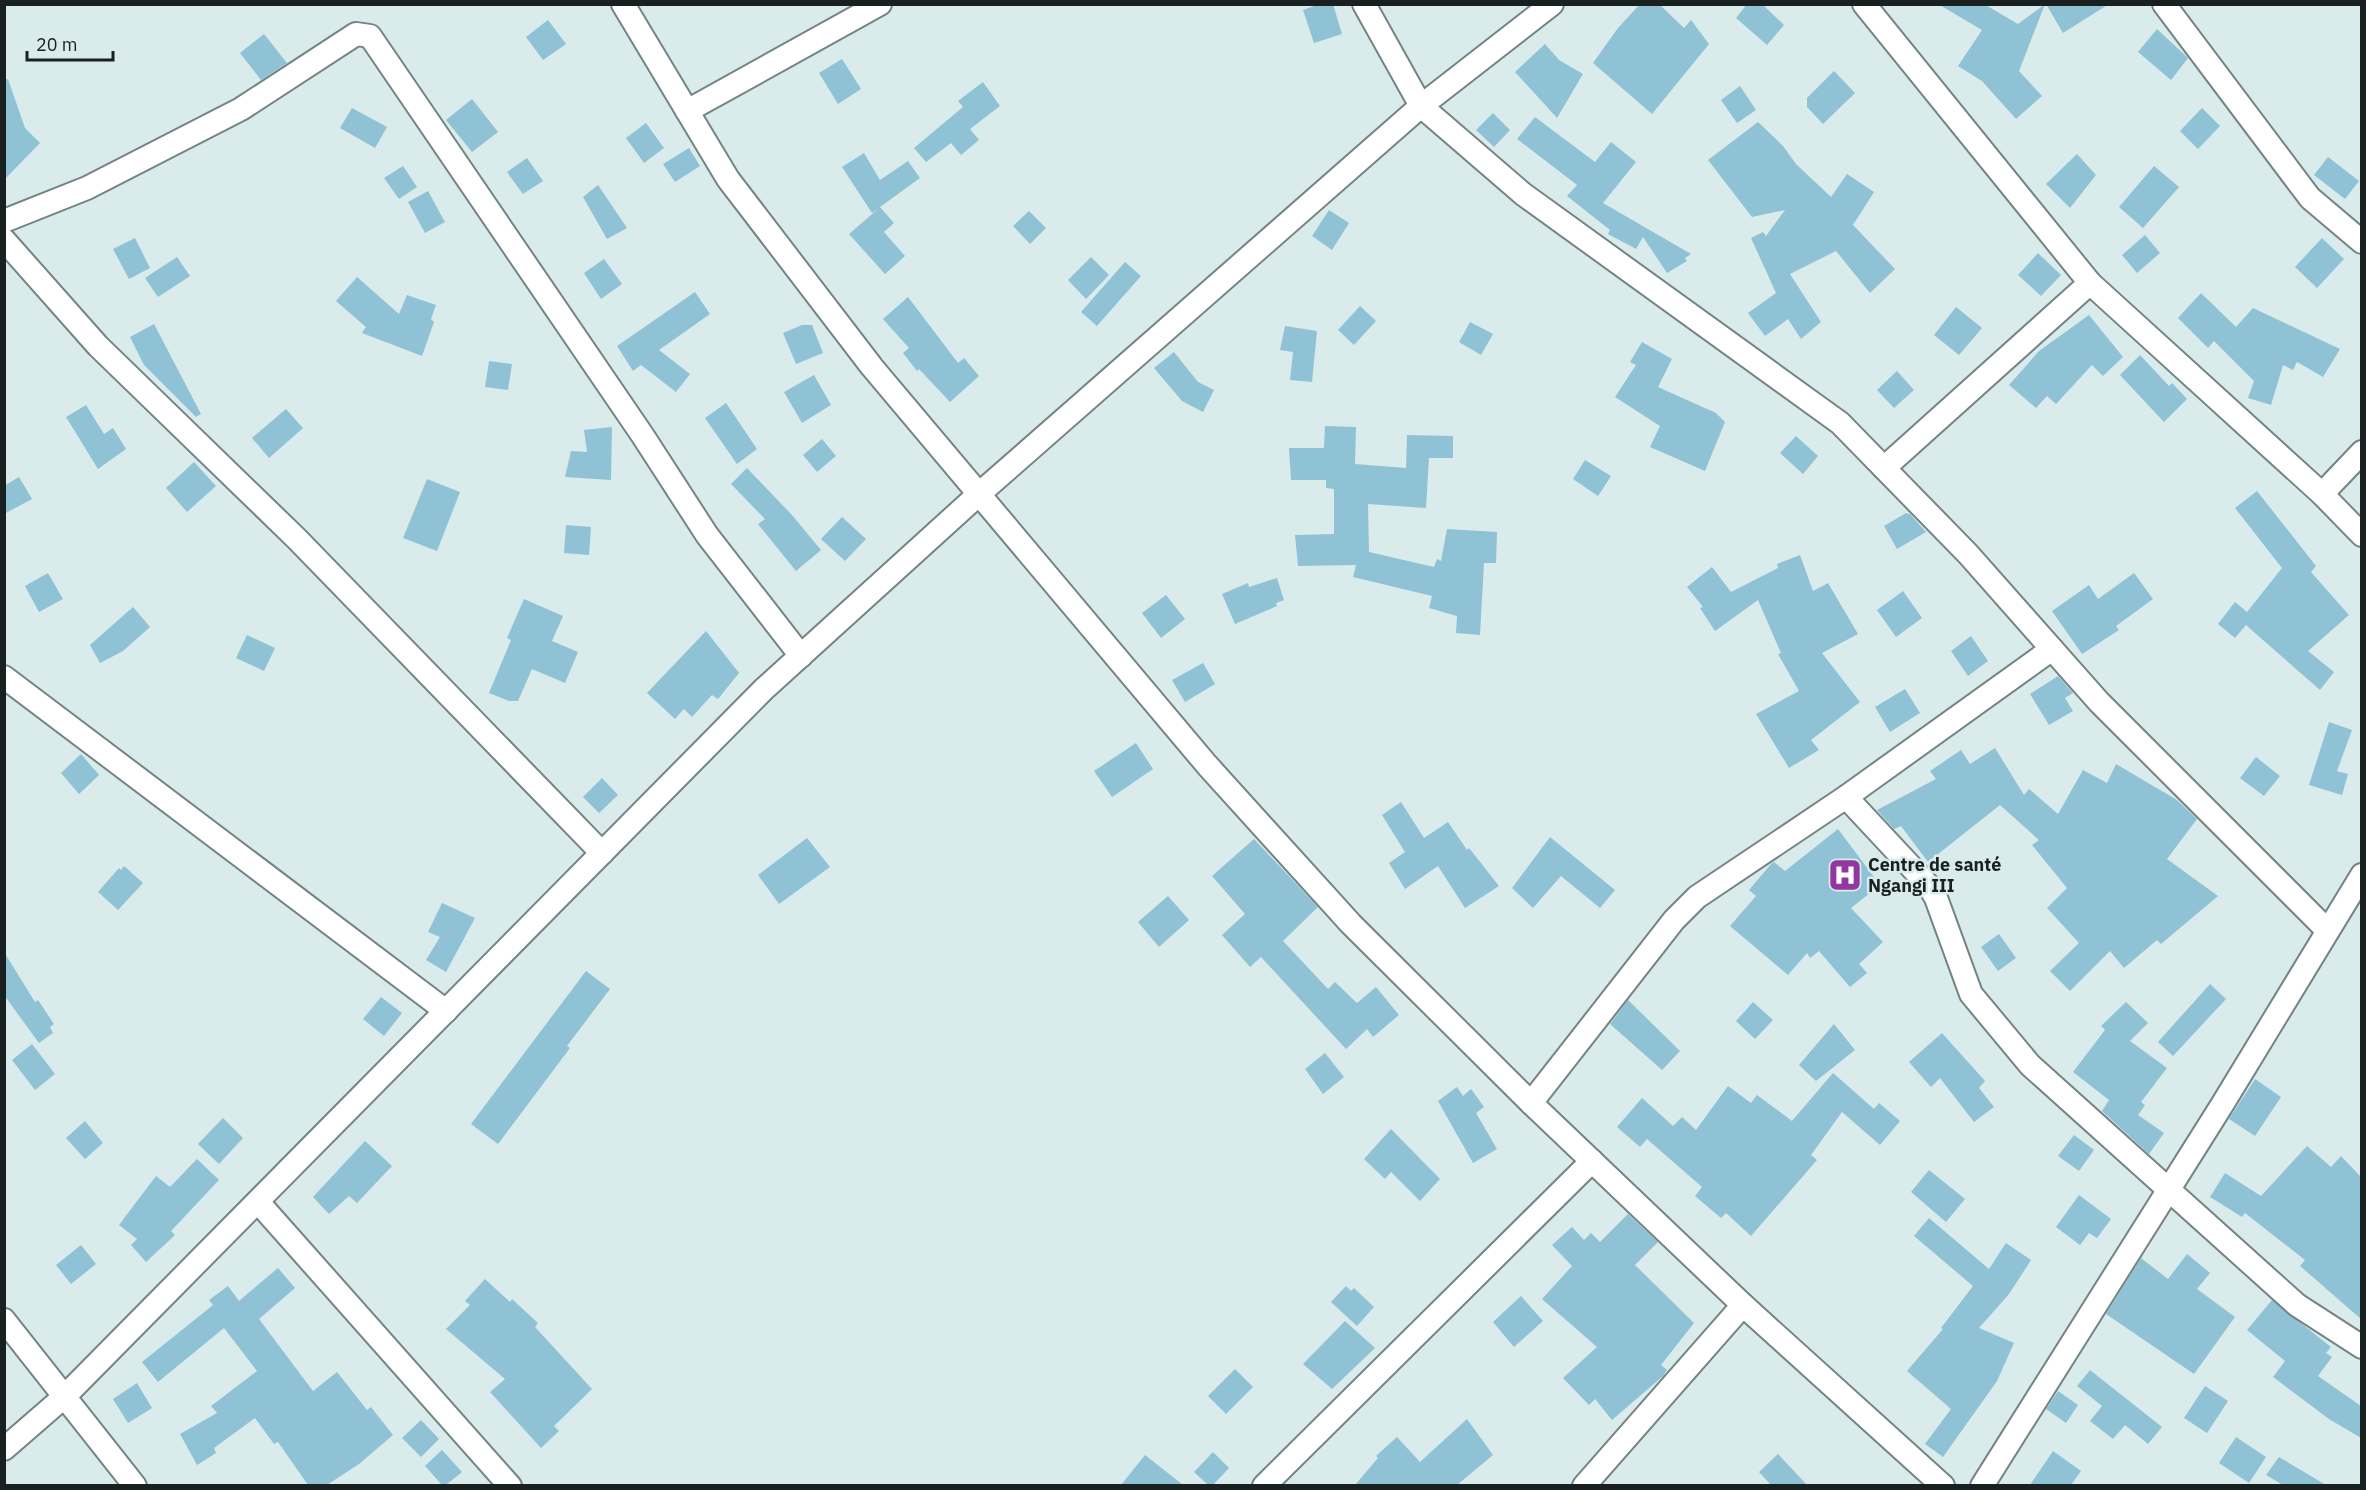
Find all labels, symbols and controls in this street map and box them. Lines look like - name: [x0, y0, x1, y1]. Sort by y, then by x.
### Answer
- scale bar: [27, 24, 112, 62]
- text: 20 m: [36, 33, 78, 56]
- place label: Centre de santé Ngangi III: [1868, 853, 2001, 897]
- hospital icon: Centre de santé Ngangi III: [1827, 857, 1863, 893]

